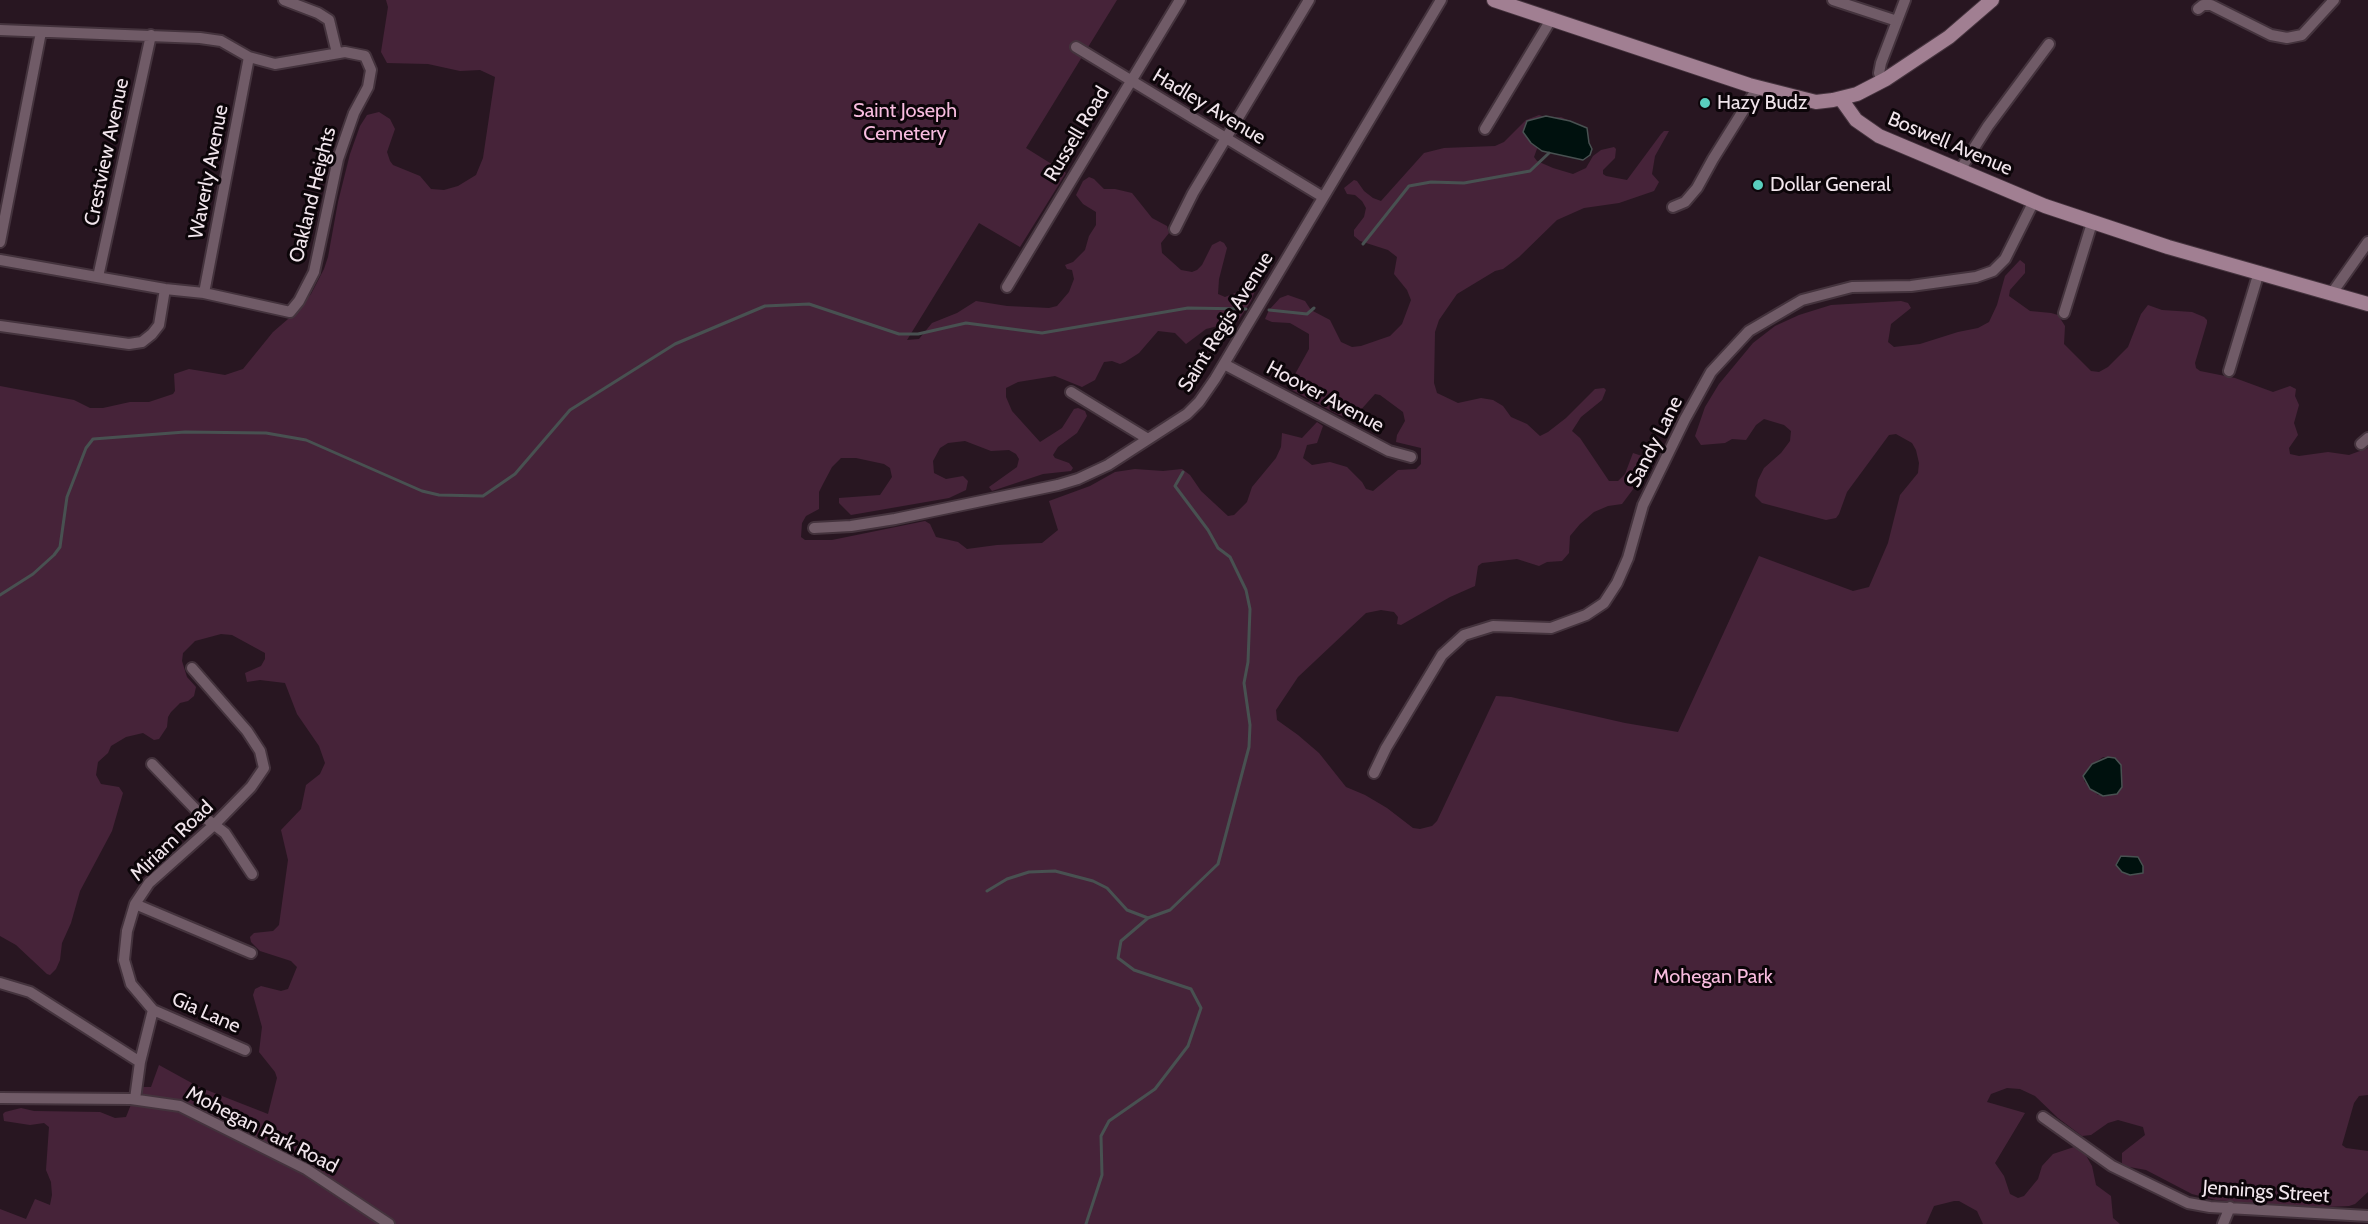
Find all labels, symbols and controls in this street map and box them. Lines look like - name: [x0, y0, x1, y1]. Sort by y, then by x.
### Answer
- street label: Hadley Avenue: [1148, 64, 1270, 150]
- street label: Crestview Avenue: [80, 76, 134, 228]
- street label: Russell Road: [1039, 82, 1115, 186]
- place label: Hazy Budz: [1717, 91, 1807, 115]
- marker: Hazy Budz: [1698, 96, 1712, 110]
- park label: Saint Joseph Cemetery: [853, 99, 957, 146]
- street label: Waverly Avenue: [184, 103, 234, 241]
- street label: Boswell Avenue: [1884, 107, 2016, 181]
- street label: Oakland Heights: [285, 125, 341, 265]
- place label: Dollar General: [1770, 173, 1891, 197]
- marker: Dollar General: [1751, 178, 1765, 192]
- street label: Saint Regis Avenue: [1173, 248, 1279, 396]
- street label: Hoover Avenue: [1262, 356, 1388, 438]
- street label: Sandy Lane: [1622, 392, 1688, 492]
- street label: Miriam Road: [126, 796, 218, 886]
- park label: Mohegan Park: [1653, 965, 1773, 989]
- street label: Gia Lane: [168, 987, 244, 1039]
- street label: Mohegan Park Road: [182, 1081, 342, 1179]
- street label: Jennings Street: [2202, 1176, 2330, 1208]

